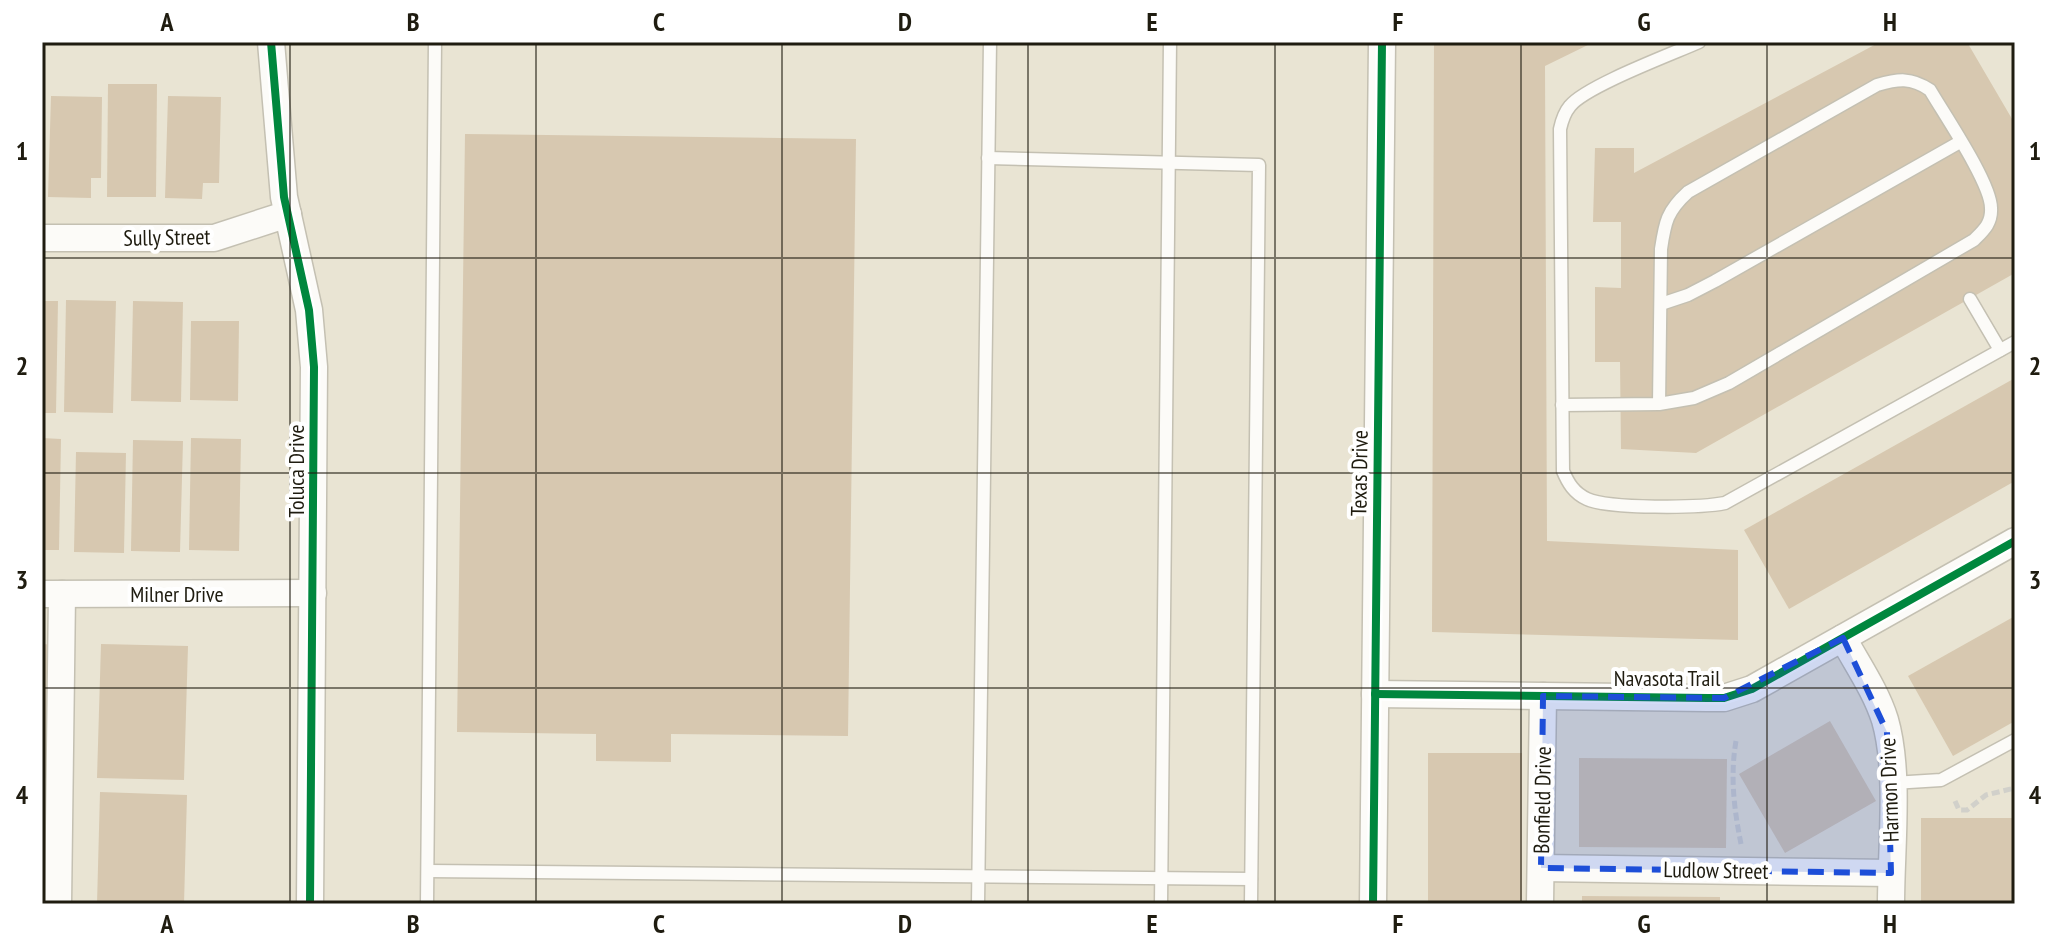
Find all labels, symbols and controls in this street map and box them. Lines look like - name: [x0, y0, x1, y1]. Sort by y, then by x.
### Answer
- text: A: [159, 5, 174, 38]
- text: B: [407, 5, 420, 38]
- text: C: [653, 5, 665, 38]
- text: D: [898, 5, 912, 38]
- text: E: [1146, 5, 1158, 38]
- text: F: [1393, 5, 1404, 38]
- text: G: [1637, 5, 1651, 38]
- text: H: [1883, 5, 1897, 38]
- text: 1: [16, 134, 28, 167]
- text: 1: [2029, 134, 2041, 167]
- street label: Sully Street: [123, 222, 211, 252]
- text: 2: [16, 349, 28, 382]
- text: 2: [2029, 349, 2041, 382]
- street label: Toluca Drive: [282, 424, 310, 518]
- street label: Texas Drive: [1344, 430, 1374, 516]
- text: 3: [16, 563, 28, 596]
- text: 3: [2029, 563, 2041, 596]
- street label: Milner Drive: [130, 580, 224, 608]
- street label: Navasota Trail: [1614, 664, 1721, 692]
- street label: Harmon Drive: [1873, 737, 1905, 843]
- street label: Bonfield Drive: [1527, 746, 1557, 854]
- text: 4: [16, 778, 29, 811]
- text: 4: [2029, 778, 2042, 811]
- street label: Ludlow Street: [1663, 855, 1769, 885]
- text: A: [159, 907, 174, 940]
- text: B: [407, 907, 420, 940]
- text: C: [653, 907, 665, 940]
- text: D: [898, 907, 912, 940]
- text: E: [1146, 907, 1158, 940]
- text: F: [1393, 907, 1404, 940]
- text: G: [1637, 907, 1651, 940]
- text: H: [1883, 907, 1897, 940]

